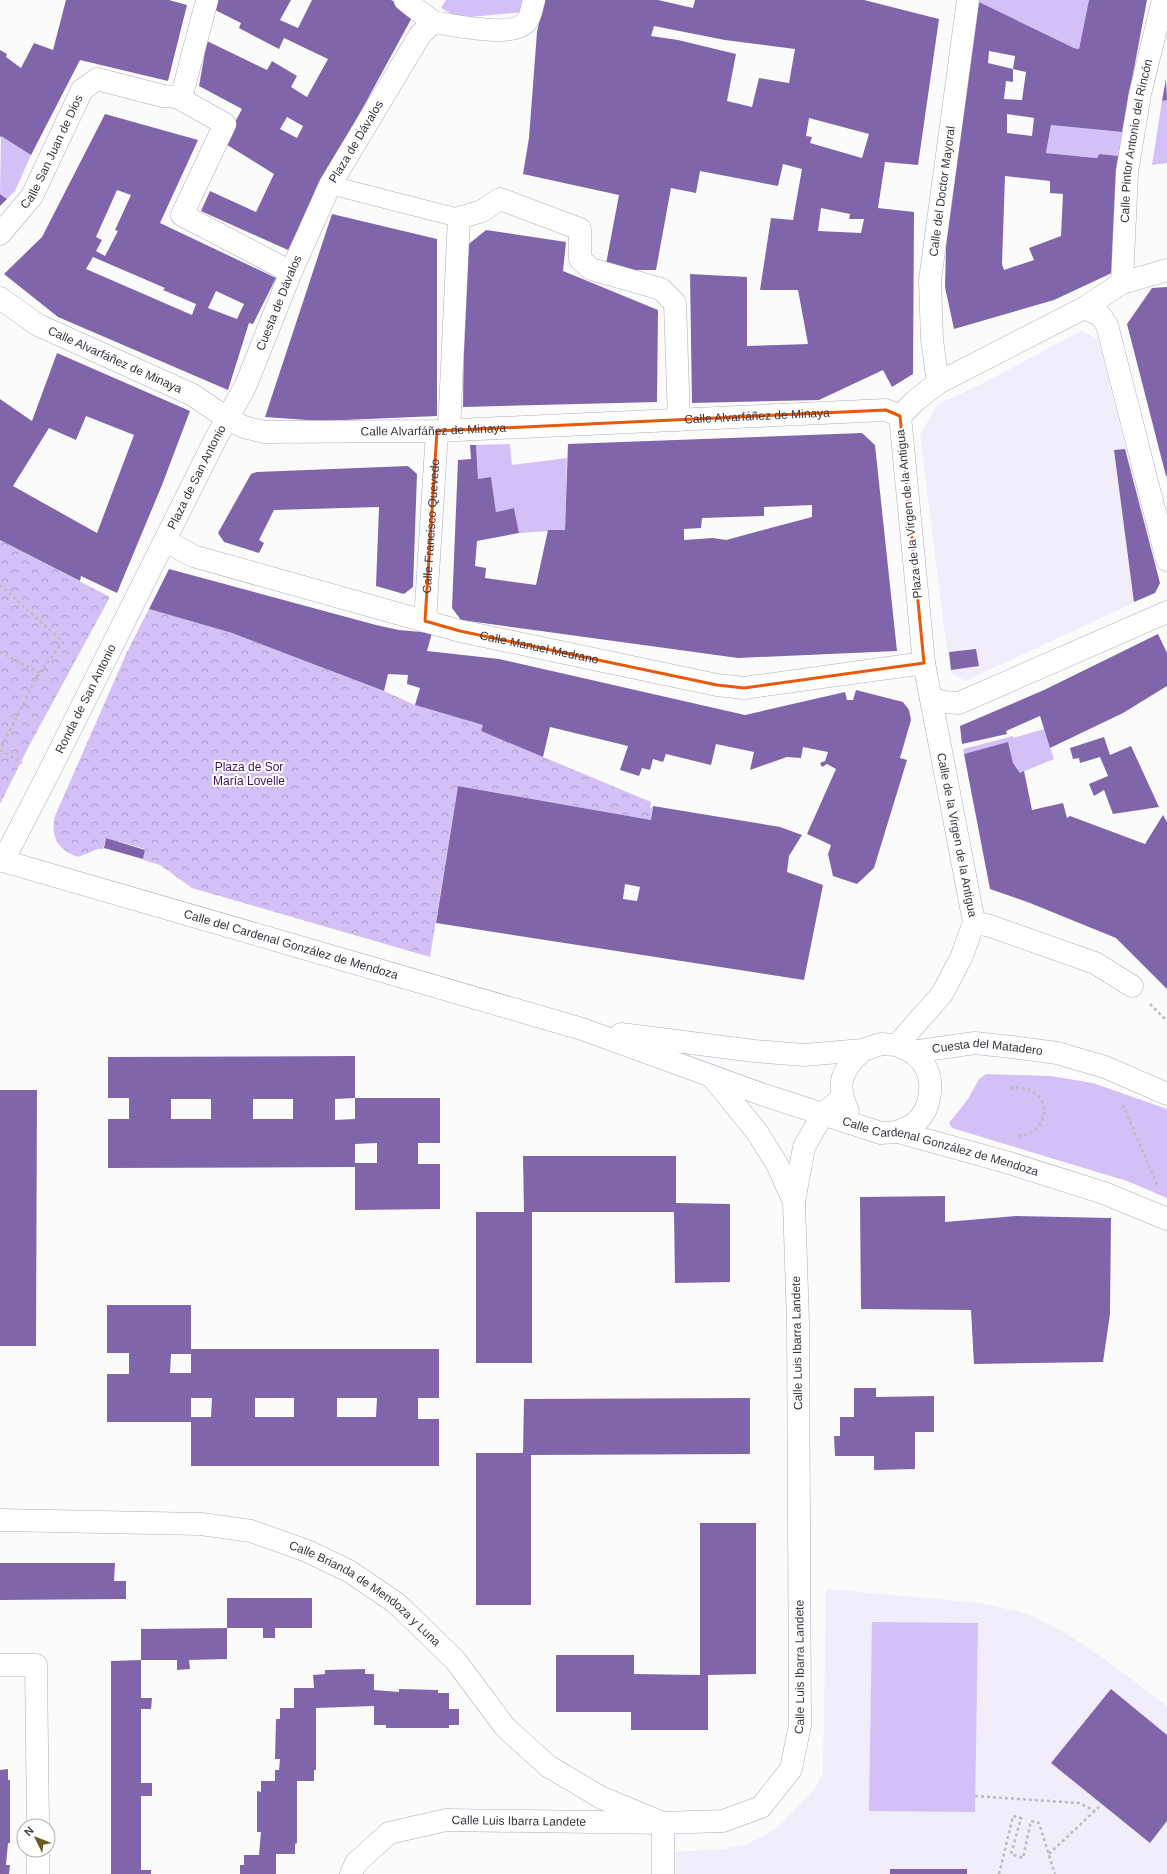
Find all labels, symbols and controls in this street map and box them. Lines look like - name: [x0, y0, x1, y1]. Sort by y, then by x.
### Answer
- street label: Calle Pintor Antonio del Rincón: [1118, 58, 1155, 223]
- street label: Calle San Juan de Dios: [17, 93, 86, 212]
- street label: Plaza de Dávalos: [326, 98, 386, 185]
- street label: Calle del Doctor Mayoral: [926, 125, 958, 257]
- street label: Cuesta de Dávalos: [253, 253, 305, 353]
- street label: Calle Alvarfáñez de Minaya: [46, 323, 184, 396]
- street label: Calle Alvarfáñez de Minaya: [684, 406, 830, 426]
- street label: Calle Alvarfáñez de Minaya: [361, 421, 507, 438]
- street label: Plaza de San Antonio: [165, 422, 229, 532]
- street label: Plaza de la Virgen de la Antigua: [893, 428, 925, 599]
- street label: Calle Francisco Quevedo: [420, 458, 442, 594]
- street label: Calle Manuel Medrano: [478, 628, 600, 667]
- street label: Ronda de San Antonio: [52, 642, 119, 756]
- street label: Calle de la Virgen de la Antigua: [934, 752, 980, 919]
- park label: Plaza de Sor María Lovelle: [213, 760, 285, 788]
- street label: Calle del Cardenal González de Mendoza: [182, 907, 400, 982]
- street label: Cuesta del Matadero: [931, 1036, 1044, 1058]
- street label: Calle Cardenal González de Mendoza: [841, 1114, 1041, 1179]
- street label: Calle Luis Ibarra Landete: [789, 1276, 805, 1410]
- street label: Calle Brianda de Mendoza y Luna: [287, 1538, 444, 1649]
- street label: Calle Luis Ibarra Landete: [791, 1600, 807, 1735]
- street label: Calle Luis Ibarra Landete: [452, 1813, 586, 1829]
- north arrow: [16, 1818, 56, 1858]
- text: N: [22, 1824, 36, 1838]

